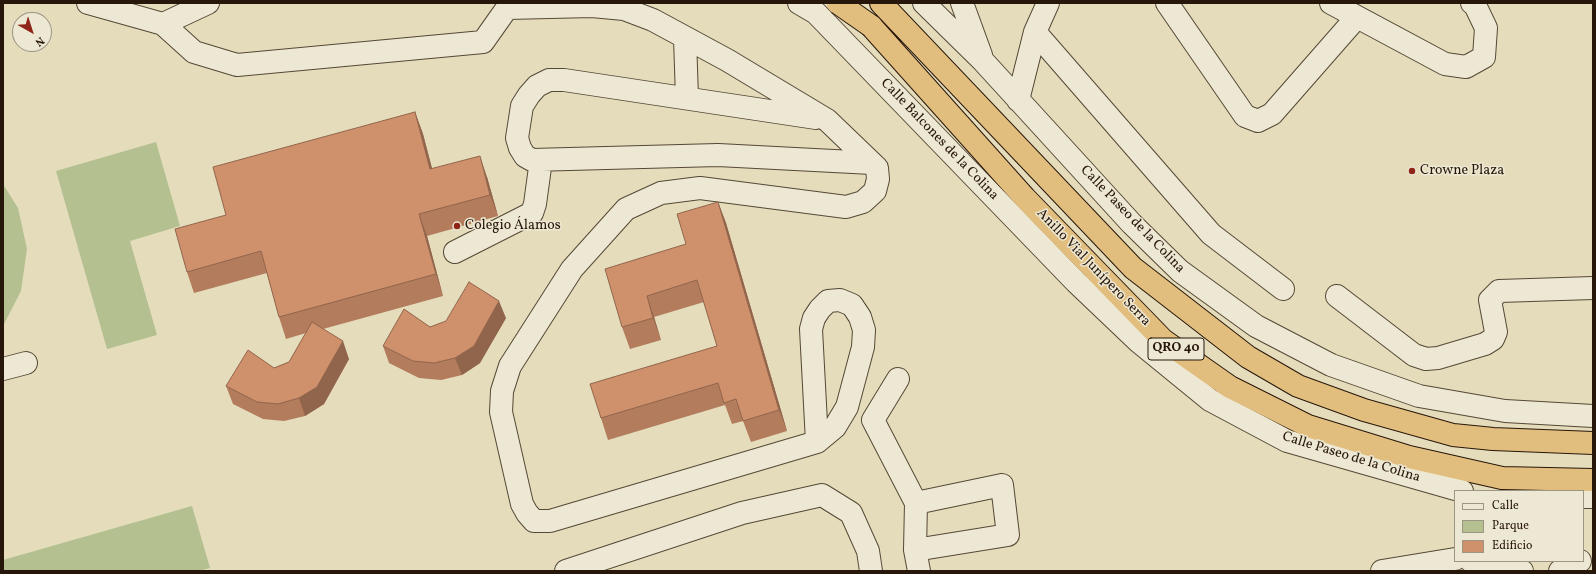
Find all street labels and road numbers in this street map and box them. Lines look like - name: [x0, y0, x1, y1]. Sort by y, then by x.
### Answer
- street label: Calle Balcones de la Colina: [876, 76, 1002, 204]
- street label: Calle Paseo de la Colina: [1076, 163, 1188, 277]
- street label: Anillo Vial Junípero Serra: [1032, 206, 1154, 330]
- road number: QRO 40: [1148, 338, 1204, 360]
- street label: Calle Paseo de la Colina: [1280, 429, 1422, 487]

